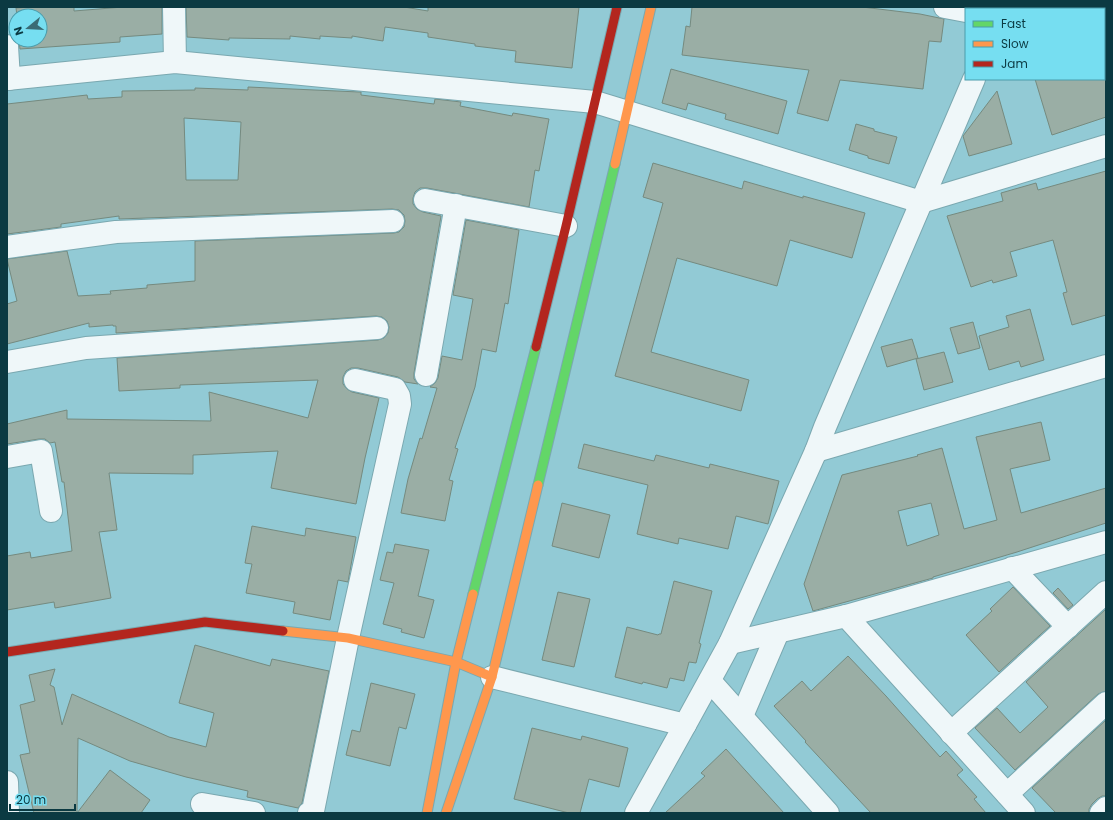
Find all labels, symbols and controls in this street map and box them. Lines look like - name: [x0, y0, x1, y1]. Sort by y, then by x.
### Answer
- north arrow: [8, 8, 48, 48]
- legend: [965, 8, 1105, 80]
- text: Fast: [1001, 15, 1026, 32]
- text: N: [10, 25, 27, 38]
- text: Slow: [1001, 35, 1029, 52]
- text: Jam: [1001, 55, 1028, 72]
- scale bar: [10, 786, 75, 812]
- text: 20 m: [16, 791, 46, 808]

